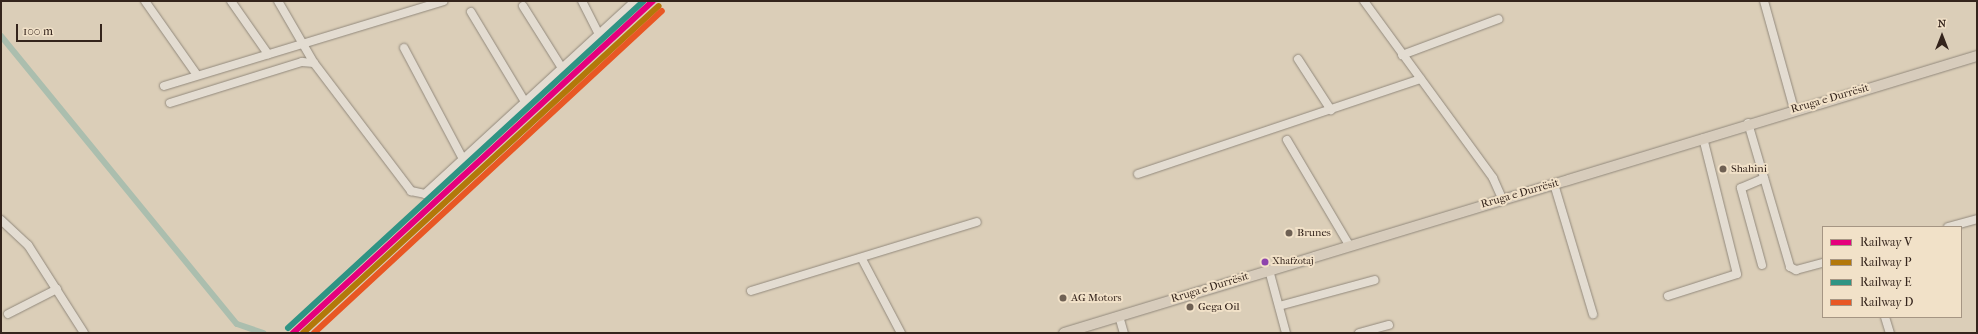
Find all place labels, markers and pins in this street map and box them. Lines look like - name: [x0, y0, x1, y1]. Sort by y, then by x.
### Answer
- place label: Shahini: [1731, 162, 1767, 176]
- marker: Shahini: [1718, 164, 1728, 174]
- place label: Brunes: [1297, 226, 1331, 240]
- marker: Brunes: [1284, 228, 1294, 238]
- place label: Xhafzotaj: [1272, 256, 1314, 268]
- marker: Xhafzotaj: [1260, 257, 1270, 267]
- place label: AG Motors: [1071, 291, 1122, 305]
- marker: AG Motors: [1058, 293, 1068, 303]
- place label: Gega Oil: [1198, 300, 1240, 314]
- marker: Gega Oil: [1185, 302, 1195, 312]

